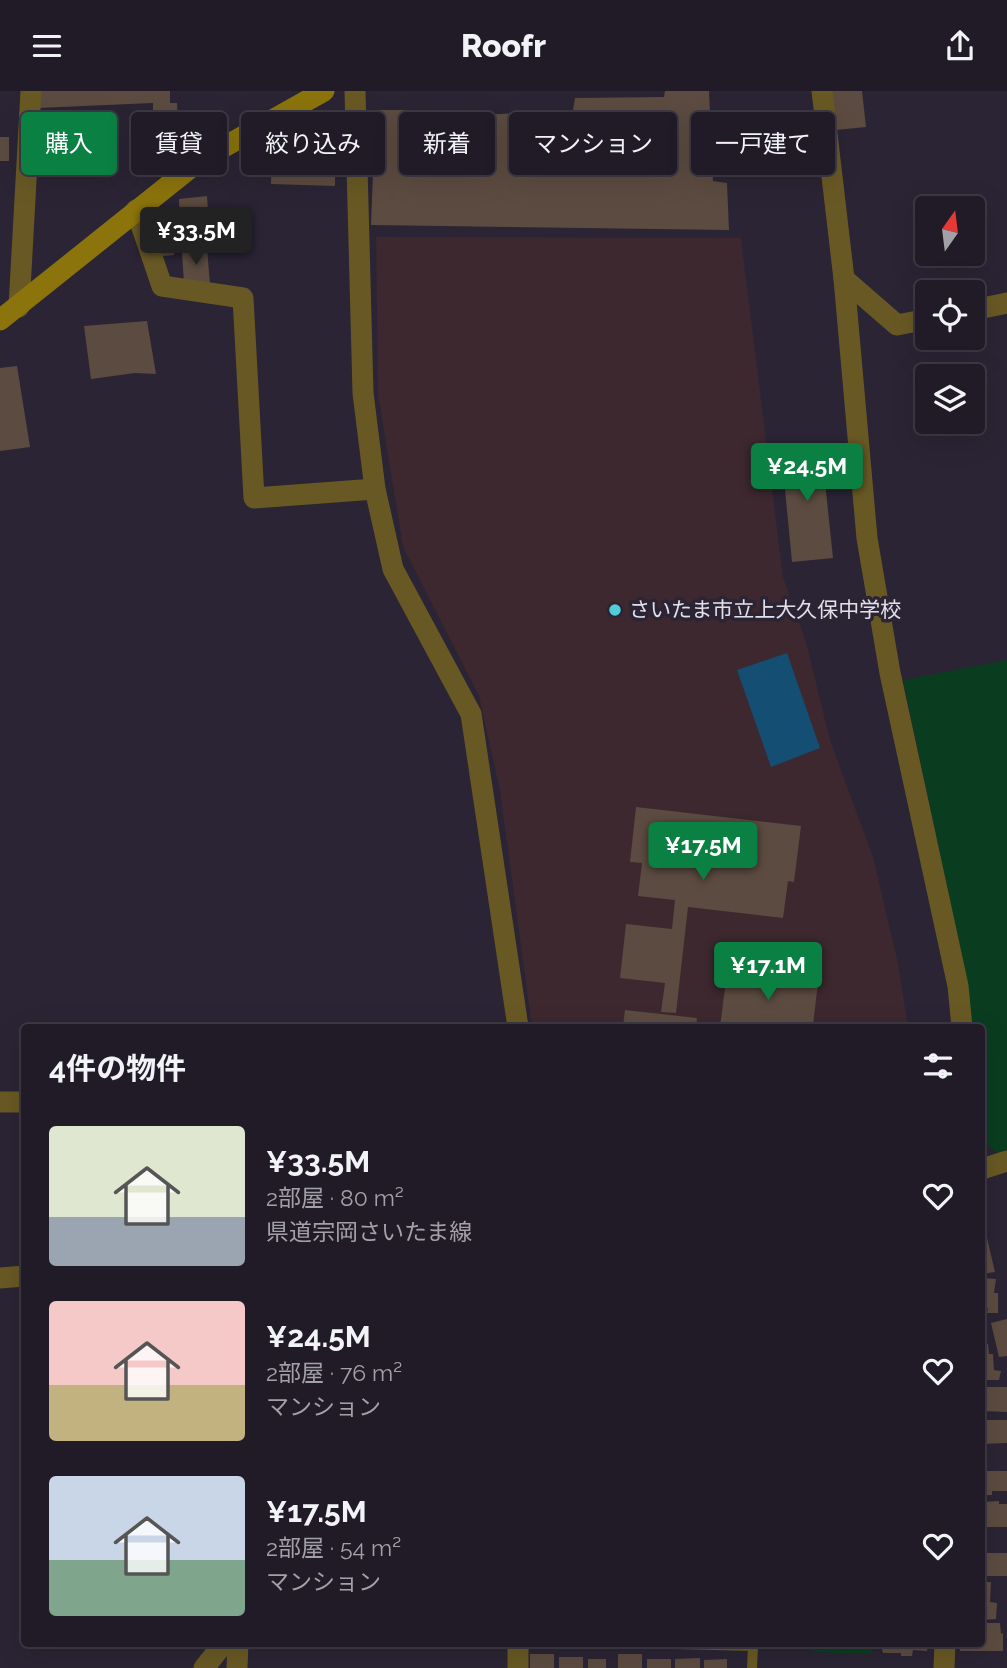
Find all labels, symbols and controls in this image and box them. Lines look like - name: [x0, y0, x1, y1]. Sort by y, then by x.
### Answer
- icon: menu: [28, 27, 66, 65]
- text: Roofr: [461, 27, 546, 64]
- icon: share: [941, 27, 979, 65]
- chip: 購入: [21, 112, 117, 175]
- chip: 賃貸: [131, 112, 227, 175]
- chip: 絞り込み: [241, 112, 385, 175]
- chip: 新着: [399, 112, 495, 175]
- chip: マンション: [509, 112, 677, 175]
- chip: 一戸建て: [691, 112, 835, 175]
- north arrow: [915, 196, 985, 266]
- map controls: [915, 196, 985, 434]
- pin: ¥33.5M: [139, 207, 253, 267]
- text: ¥33.5M: [156, 216, 236, 243]
- button: locate: [915, 280, 985, 350]
- button: layers: [915, 364, 985, 434]
- pin: ¥24.5M: [750, 443, 864, 503]
- text: ¥24.5M: [767, 452, 847, 479]
- place label: さいたま市立上大久保中学校: [629, 597, 901, 622]
- marker: さいたま市立上大久保中学校: [607, 602, 623, 618]
- pin: ¥17.5M: [646, 823, 760, 882]
- text: ¥17.5M: [664, 831, 742, 858]
- pin: ¥17.1M: [711, 943, 825, 1002]
- text: ¥17.1M: [730, 951, 806, 978]
- icon: filters: [919, 1047, 957, 1085]
- text: 4件の物件: [49, 1051, 186, 1086]
- text: ¥33.5M: [266, 1144, 370, 1179]
- icon: home: [105, 1154, 189, 1238]
- icon: heart: [919, 1177, 957, 1215]
- text: 2部屋 · 80 m²: [266, 1184, 404, 1211]
- text: 県道宗岡さいたま線: [266, 1218, 472, 1245]
- text: ¥24.5M: [266, 1319, 371, 1354]
- icon: home: [105, 1329, 189, 1413]
- icon: heart: [919, 1352, 957, 1390]
- text: 2部屋 · 76 m²: [266, 1359, 402, 1386]
- text: マンション: [266, 1393, 381, 1420]
- text: ¥17.5M: [266, 1494, 367, 1529]
- icon: home: [105, 1504, 189, 1588]
- icon: heart: [919, 1527, 957, 1565]
- text: 2部屋 · 54 m²: [266, 1534, 401, 1561]
- text: マンション: [266, 1568, 381, 1595]

